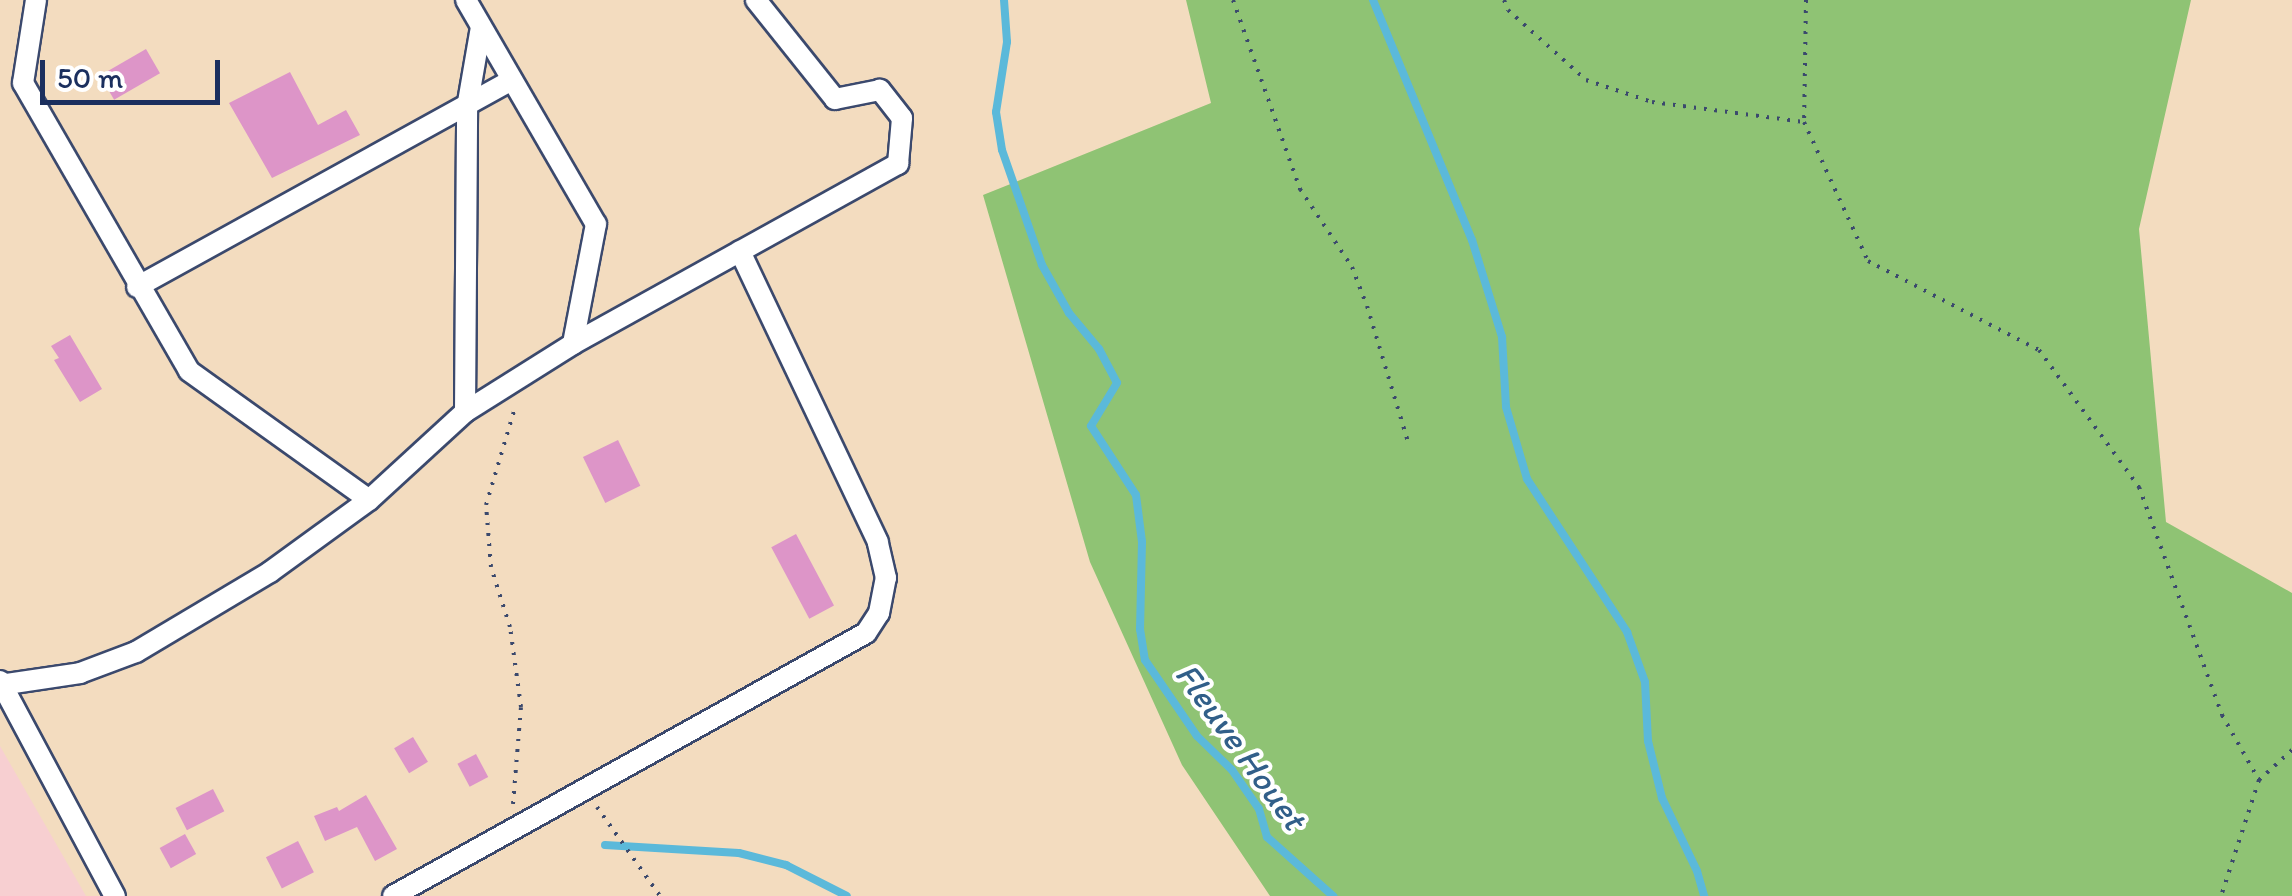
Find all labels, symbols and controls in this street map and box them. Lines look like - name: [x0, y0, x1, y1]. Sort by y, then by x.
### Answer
- scale bar: [45, 40, 225, 102]
- text: 50 m: [57, 59, 123, 96]
- water label: Fleuve Houet: [1166, 654, 1316, 838]

